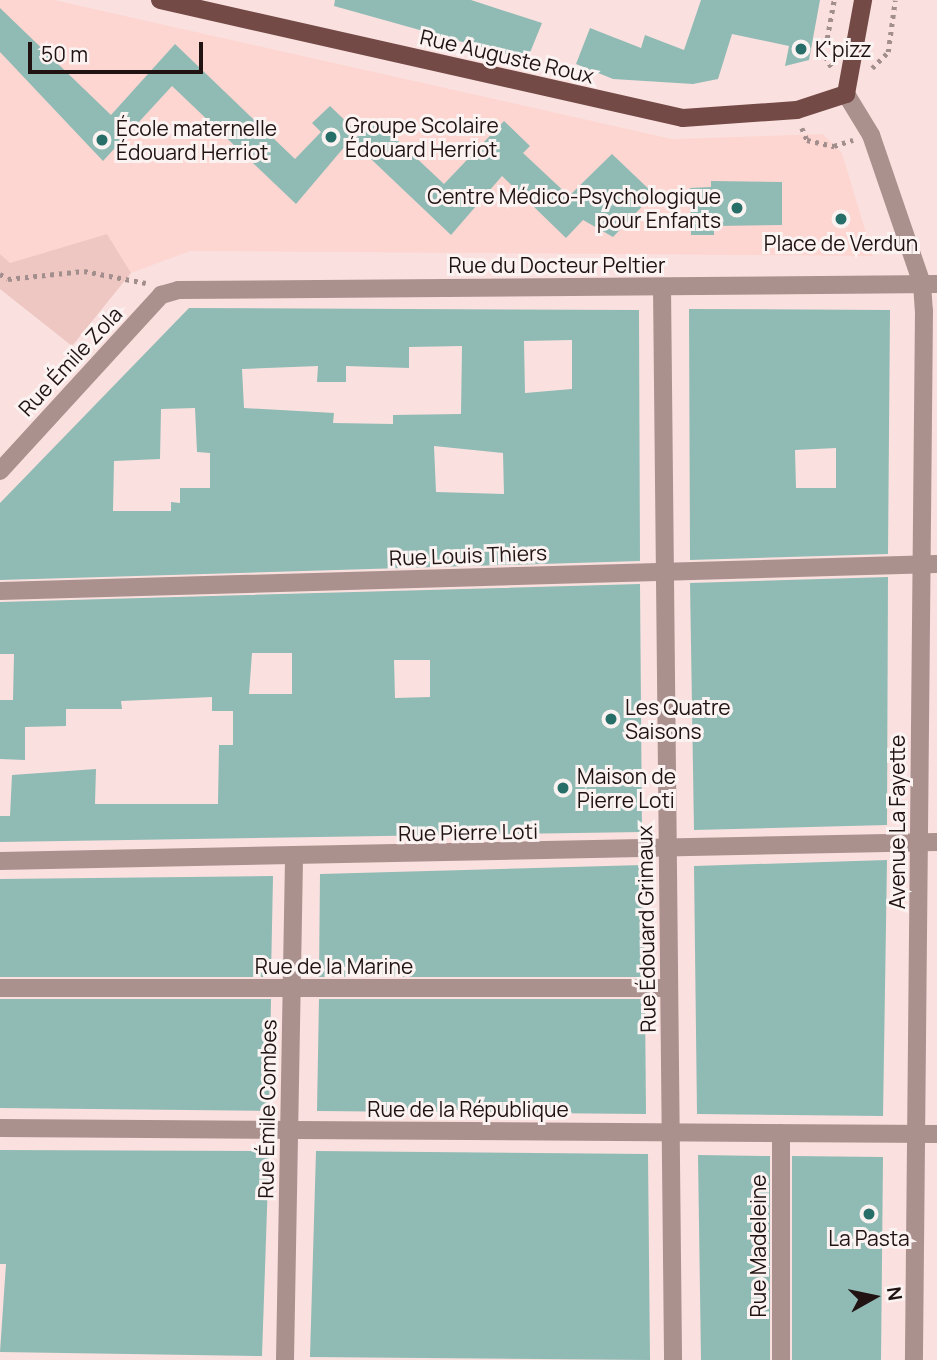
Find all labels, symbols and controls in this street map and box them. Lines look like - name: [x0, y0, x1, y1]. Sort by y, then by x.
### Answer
- street label: Rue Auguste Roux: [418, 24, 596, 88]
- scale bar: [32, 28, 206, 72]
- place label: K'pizz: [815, 36, 872, 62]
- text: 50 m: [41, 40, 88, 68]
- marker: K'pizz: [793, 41, 809, 57]
- place label: Groupe Scolaire Édouard Herriot: [345, 112, 499, 162]
- place label: École maternelle Édouard Herriot: [116, 115, 277, 165]
- marker: Groupe Scolaire Édouard Herriot: [323, 129, 339, 145]
- marker: École maternelle Édouard Herriot: [94, 132, 110, 148]
- place label: Centre Médico-Psychologique pour Enfants: [427, 183, 721, 233]
- marker: Centre Médico-Psychologique pour Enfants: [727, 198, 747, 218]
- marker: Place de Verdun: [833, 211, 849, 227]
- place label: Place de Verdun: [764, 230, 918, 256]
- street label: Rue du Docteur Peltier: [449, 252, 665, 278]
- street label: Rue Émile Zola: [13, 301, 127, 421]
- street label: Rue Louis Thiers: [388, 540, 548, 570]
- place label: Les Quatre Saisons: [625, 694, 731, 744]
- marker: Les Quatre Saisons: [603, 711, 619, 727]
- street label: Avenue La Fayette: [884, 735, 910, 909]
- place label: Maison de Pierre Loti: [577, 763, 676, 813]
- marker: Maison de Pierre Loti: [555, 780, 571, 796]
- street label: Rue Pierre Loti: [398, 818, 538, 846]
- street label: Rue Édouard Grimaux: [632, 825, 660, 1033]
- street label: Rue de la Marine: [255, 953, 413, 979]
- street label: Rue Émile Combes: [253, 1019, 281, 1199]
- street label: Rue de la République: [367, 1096, 569, 1122]
- street label: Rue Madeleine: [745, 1175, 771, 1317]
- marker: La Pasta: [861, 1206, 877, 1222]
- place label: La Pasta: [828, 1225, 910, 1251]
- north arrow: [839, 1262, 909, 1332]
- text: N: [881, 1285, 909, 1302]

